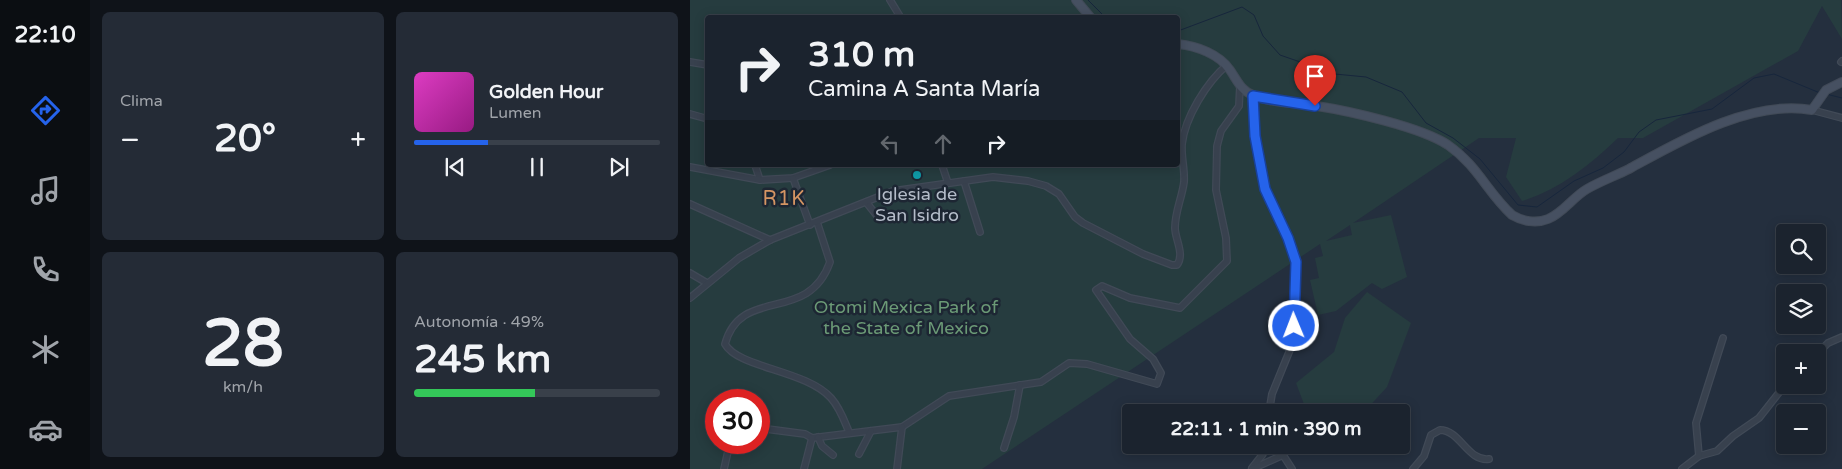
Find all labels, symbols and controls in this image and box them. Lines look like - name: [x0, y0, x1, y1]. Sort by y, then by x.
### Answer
- text: 22:10: [15, 22, 75, 48]
- text: 310 m: [808, 34, 915, 76]
- icon: right: [725, 35, 790, 100]
- pin: [1294, 55, 1336, 106]
- icon: arrive: [1301, 62, 1329, 90]
- text: Camina A Santa María: [808, 76, 1040, 102]
- text: Golden Hour: [489, 81, 603, 103]
- text: Clima: [120, 91, 163, 111]
- icon: directions: [28, 93, 63, 128]
- text: Lumen: [489, 103, 541, 123]
- text: 20°: [214, 116, 276, 162]
- text: −: [120, 123, 140, 157]
- text: +: [350, 123, 366, 157]
- icon: left: [876, 130, 904, 158]
- icon: ahead: [929, 130, 957, 158]
- icon: right: [982, 130, 1010, 158]
- icon: previous: [441, 153, 469, 181]
- icon: pause: [523, 153, 551, 181]
- icon: next: [605, 153, 633, 181]
- marker: Iglesia de San Isidro: [911, 169, 923, 181]
- icon: music: [28, 173, 63, 208]
- place label: Iglesia de San Isidro: [875, 183, 959, 226]
- district label: R1K: [762, 187, 806, 211]
- map controls: [1776, 224, 1826, 454]
- button: search: [1776, 224, 1826, 274]
- icon: phone: [28, 252, 63, 287]
- button: layers: [1776, 284, 1826, 334]
- park label: Otomi Mexica Park of the State of Mexico: [814, 296, 998, 339]
- position arrow: [1267, 299, 1319, 351]
- text: 28: [202, 305, 284, 384]
- text: Autonomía · 49%: [414, 312, 544, 332]
- icon: climate: [28, 332, 63, 367]
- text: 245 km: [414, 337, 551, 383]
- button: +: [1776, 344, 1826, 394]
- text: km/h: [223, 377, 263, 397]
- speed limit sign: 30: [705, 389, 770, 454]
- button: −: [1776, 404, 1826, 454]
- icon: car: [28, 412, 63, 447]
- text: 22:11 · 1 min · 390 m: [1170, 418, 1362, 440]

